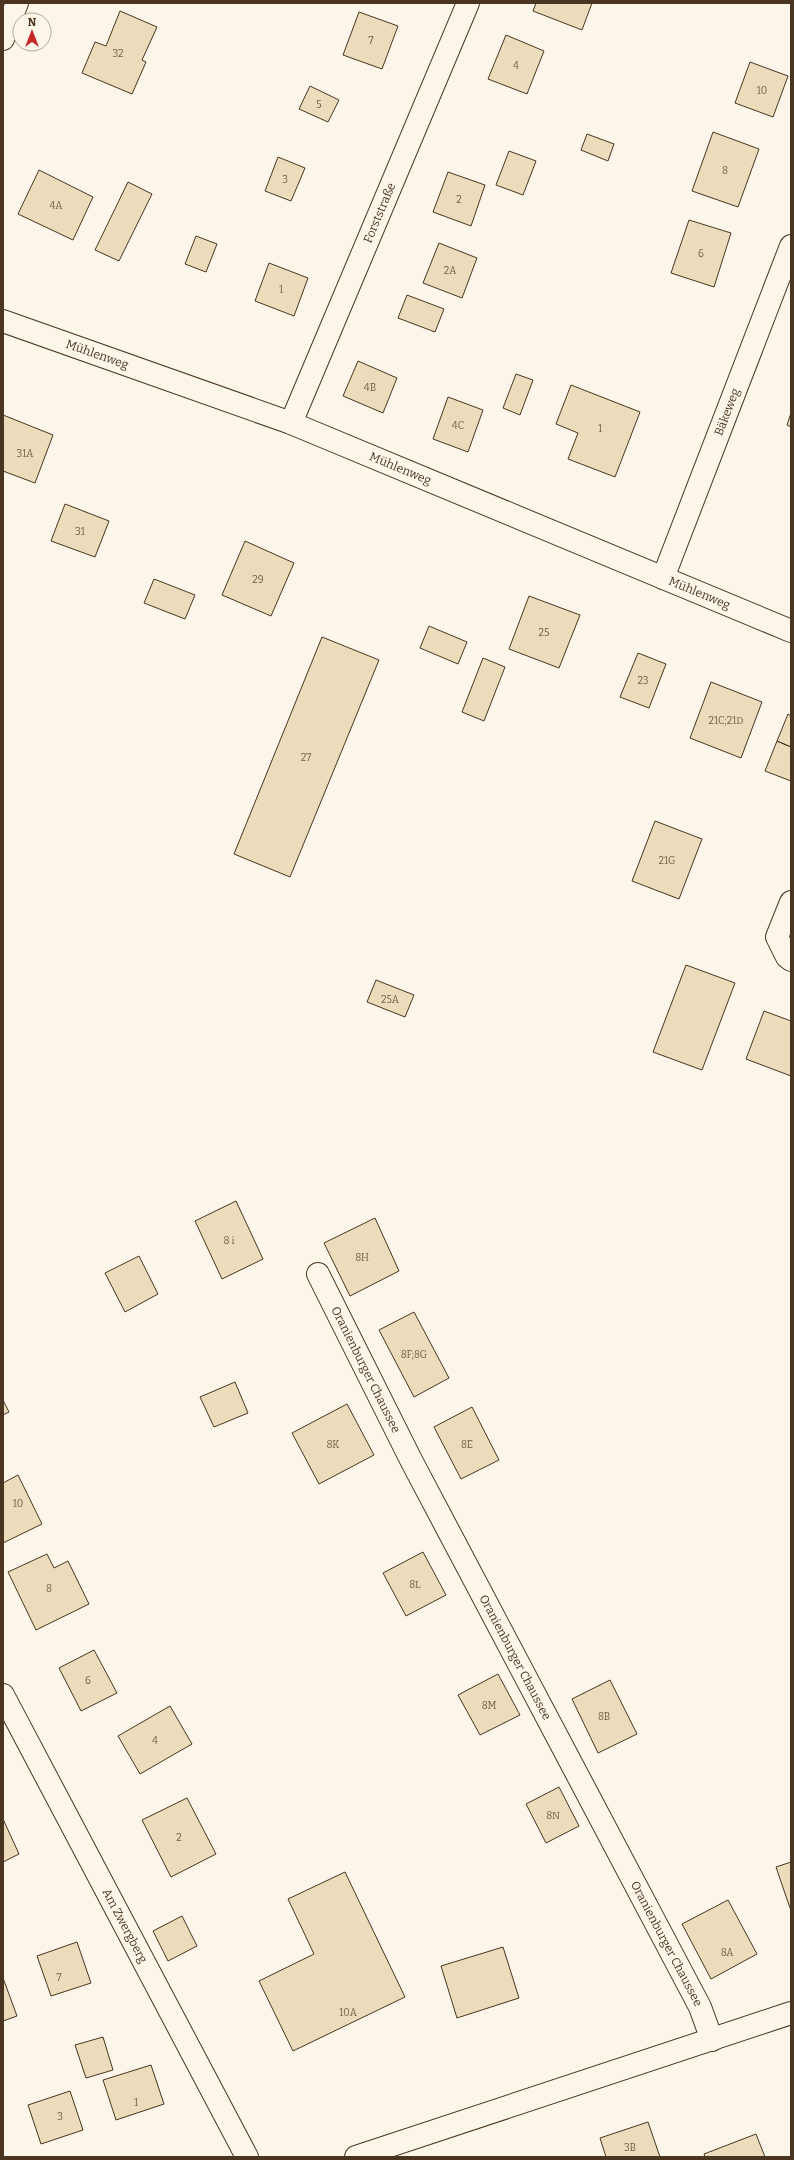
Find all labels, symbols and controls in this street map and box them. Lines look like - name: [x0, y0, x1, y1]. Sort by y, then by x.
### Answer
- north arrow: [12, 12, 52, 52]
- text: N: [28, 16, 37, 29]
- house number: 7: [368, 35, 374, 47]
- house number: 32: [112, 48, 124, 60]
- house number: 4: [513, 60, 519, 72]
- house number: 10: [757, 85, 767, 97]
- house number: 5: [316, 99, 322, 111]
- house number: 8: [722, 165, 728, 177]
- house number: 3: [282, 174, 288, 186]
- street label: Forststraße: [361, 181, 398, 245]
- house number: 2: [456, 194, 462, 206]
- house number: 4A: [50, 200, 63, 212]
- house number: 6: [698, 248, 704, 260]
- house number: 2A: [444, 265, 457, 277]
- house number: 1: [279, 284, 283, 296]
- street label: Mühlenweg: [64, 337, 131, 372]
- house number: 4B: [364, 382, 376, 394]
- street label: Bäkeweg: [712, 386, 743, 438]
- house number: 4C: [452, 420, 464, 432]
- house number: 1: [598, 423, 602, 435]
- house number: 31A: [17, 448, 34, 460]
- street label: Mühlenweg: [367, 449, 434, 488]
- house number: 31: [75, 526, 85, 538]
- house number: 29: [252, 574, 264, 586]
- street label: Mühlenweg: [667, 574, 733, 612]
- house number: 25: [539, 627, 549, 639]
- house number: 23: [637, 675, 649, 687]
- house number: 21C;21D: [709, 715, 743, 727]
- house number: 27: [301, 752, 311, 764]
- house number: 21G: [659, 855, 676, 867]
- house number: 25A: [381, 994, 400, 1006]
- house number: 8 i: [224, 1235, 235, 1247]
- house number: 8H: [355, 1252, 369, 1264]
- street label: Oranienburger Chaussee: [328, 1304, 403, 1435]
- house number: 8F;8G: [401, 1349, 428, 1361]
- house number: 8K: [327, 1439, 339, 1451]
- house number: 8E: [461, 1439, 473, 1451]
- house number: 10: [13, 1498, 23, 1510]
- house number: 8L: [409, 1579, 421, 1591]
- house number: 8: [46, 1583, 52, 1595]
- street label: Oranienburger Chaussee: [476, 1592, 554, 1722]
- house number: 6: [85, 1675, 91, 1687]
- house number: 8M: [482, 1700, 496, 1712]
- house number: 8B: [598, 1711, 610, 1723]
- house number: 4: [152, 1735, 158, 1747]
- house number: 8N: [546, 1810, 560, 1822]
- house number: 2: [176, 1832, 182, 1844]
- street label: Oranienburger Chaussee: [628, 1879, 705, 2009]
- street label: Am Zwergberg: [100, 1886, 150, 1966]
- house number: 8A: [721, 1947, 734, 1959]
- house number: 7: [56, 1972, 62, 1984]
- house number: 10A: [339, 2007, 358, 2019]
- house number: 1: [134, 2097, 138, 2109]
- house number: 3: [57, 2111, 63, 2123]
- house number: 3B: [624, 2142, 636, 2154]

